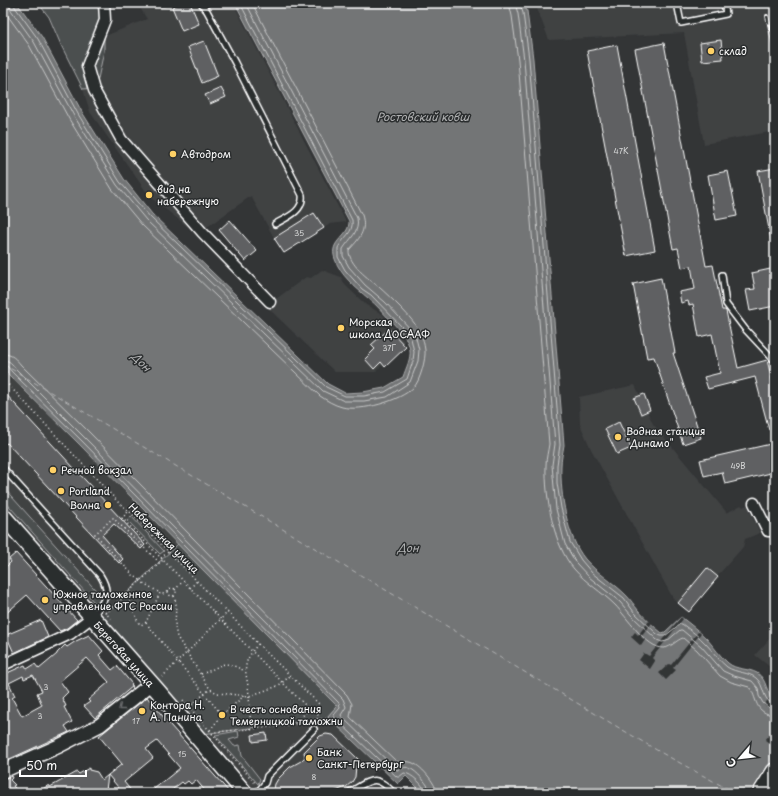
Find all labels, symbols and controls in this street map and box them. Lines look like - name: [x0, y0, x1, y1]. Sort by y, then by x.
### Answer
- place label: склад: [719, 43, 747, 58]
- marker: склад: [706, 46, 716, 56]
- water label: Ростовский ковш: [377, 108, 470, 125]
- house number: 47К: [614, 145, 629, 157]
- place label: Автодром: [181, 146, 231, 161]
- marker: Автодром: [168, 149, 178, 159]
- place label: вид на набережную: [157, 181, 219, 208]
- marker: вид на набережную: [144, 190, 154, 200]
- house number: 35: [294, 227, 304, 239]
- place label: Морская школа ДОСААФ: [349, 314, 430, 341]
- marker: Морская школа ДОСААФ: [336, 323, 346, 333]
- house number: 37Г: [382, 342, 397, 354]
- water label: Дон: [127, 347, 156, 376]
- place label: Водная станция "Динамо": [626, 423, 705, 450]
- marker: Водная станция "Динамо": [613, 432, 623, 442]
- house number: 49В: [730, 460, 746, 472]
- place label: Речной вокзал: [61, 462, 132, 477]
- marker: Речной вокзал: [48, 465, 58, 475]
- place label: Portland: [69, 483, 110, 498]
- marker: Portland: [56, 486, 66, 496]
- place label: Волна: [70, 497, 101, 512]
- street label: Набережная улица: [126, 499, 203, 577]
- marker: Волна: [103, 500, 113, 510]
- water label: Дон: [396, 539, 420, 556]
- place label: Южное таможенное управление ФТС России: [53, 586, 172, 614]
- marker: Южное таможенное управление ФТС России: [40, 595, 50, 605]
- street label: Береговая улица: [91, 617, 158, 690]
- house number: 3: [43, 681, 49, 693]
- place label: Контора Н. А. Панина: [150, 697, 205, 724]
- place label: В честь основания Темерницкой таможни: [230, 701, 343, 728]
- one-way arrow: [118, 704, 125, 711]
- marker: Контора Н. А. Панина: [137, 706, 147, 716]
- house number: 3: [37, 710, 43, 722]
- marker: В честь основания Темерницкой таможни: [217, 710, 227, 720]
- house number: 17: [132, 715, 141, 727]
- north arrow: [720, 738, 760, 778]
- place label: Банк Санкт-Петербург: [317, 744, 404, 771]
- house number: 15: [178, 748, 186, 760]
- scale bar: [20, 752, 86, 778]
- marker: Банк Санкт-Петербург: [304, 753, 314, 763]
- text: С: [721, 755, 740, 771]
- text: 50 m: [26, 756, 57, 774]
- house number: 8: [312, 771, 317, 783]

